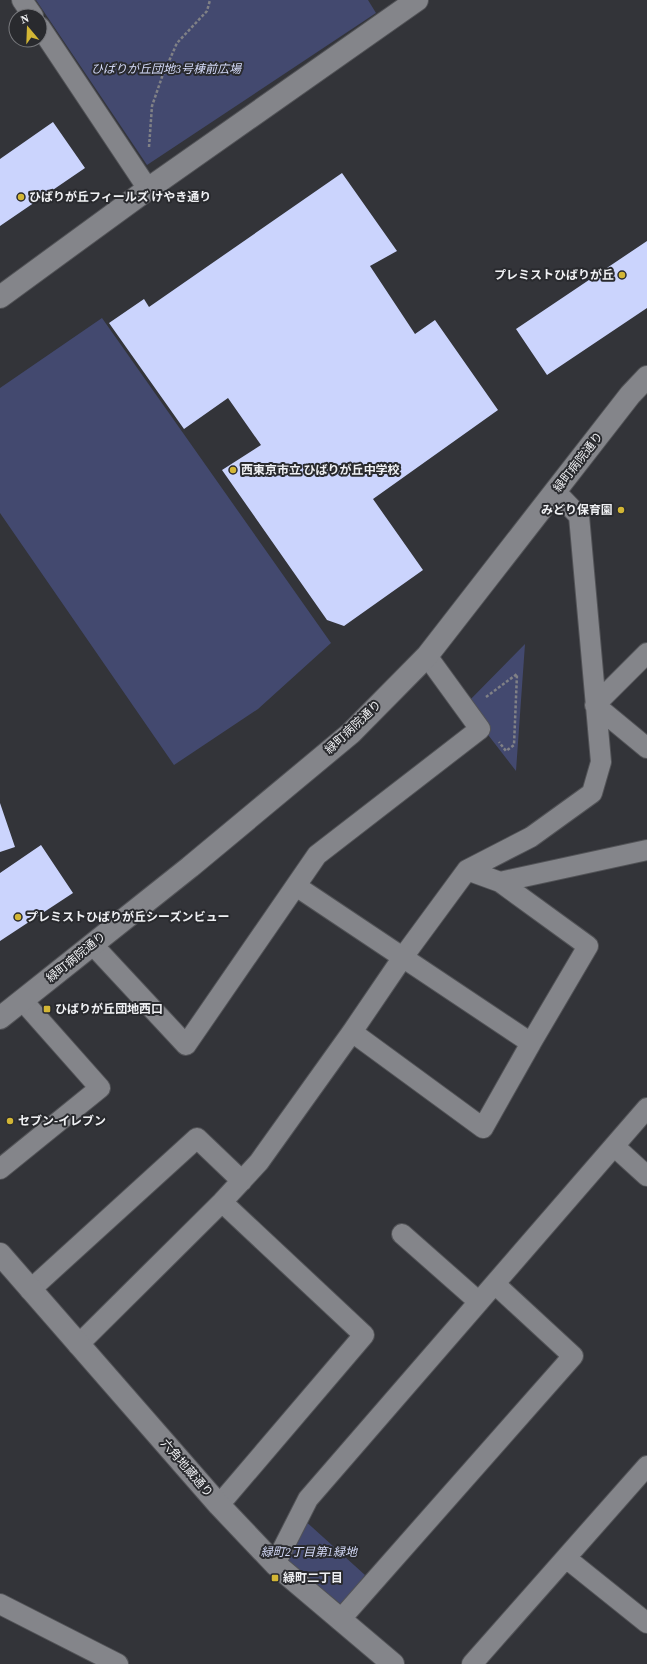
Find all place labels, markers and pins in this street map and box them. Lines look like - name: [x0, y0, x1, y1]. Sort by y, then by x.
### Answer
- place label: ひばりが丘フィールズ けやき通り: [29, 189, 211, 205]
- marker: ひばりが丘フィールズ けやき通り: [16, 192, 26, 202]
- place label: プレミストひばりが丘: [494, 267, 614, 283]
- marker: プレミストひばりが丘: [617, 270, 627, 280]
- place label: 西東京市立 ひばりが丘中学校: [241, 462, 400, 478]
- marker: 西東京市立 ひばりが丘中学校: [228, 465, 238, 475]
- place label: みどり保育園: [541, 502, 613, 518]
- marker: みどり保育園: [616, 505, 626, 515]
- place label: プレミストひばりが丘シーズンビュー: [26, 909, 229, 925]
- marker: プレミストひばりが丘シーズンビュー: [13, 912, 23, 922]
- place label: ひばりが丘団地西口: [55, 1001, 163, 1017]
- marker: ひばりが丘団地西口: [42, 1004, 52, 1014]
- place label: セブン-イレブン: [18, 1113, 106, 1129]
- marker: セブン-イレブン: [5, 1116, 15, 1126]
- place label: 緑町二丁目: [283, 1570, 343, 1586]
- marker: 緑町二丁目: [270, 1573, 280, 1583]

